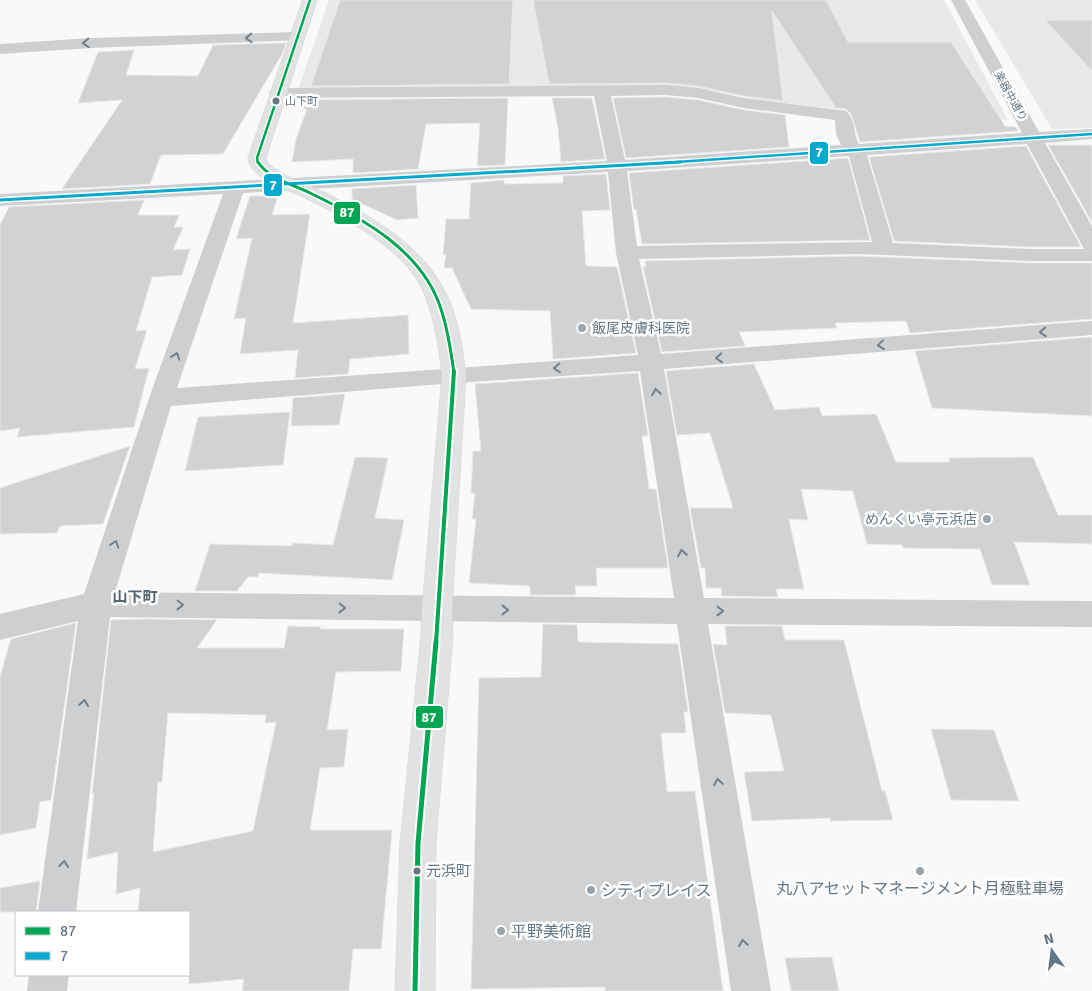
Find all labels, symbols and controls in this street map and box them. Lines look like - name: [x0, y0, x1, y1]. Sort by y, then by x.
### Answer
- one-way arrow: [244, 33, 252, 43]
- one-way arrow: [82, 38, 90, 49]
- street label: 楽器中通り: [992, 69, 1030, 123]
- place label: 山下町: [285, 95, 318, 108]
- marker: 山下町: [271, 96, 281, 106]
- line badge: 7: [809, 141, 829, 165]
- text: 7: [815, 144, 823, 161]
- line badge: 7: [263, 173, 283, 197]
- text: 7: [269, 177, 277, 194]
- line badge: 87: [333, 201, 361, 225]
- text: 87: [339, 204, 355, 221]
- place label: 飯尾皮膚科医院: [592, 320, 690, 337]
- marker: 飯尾皮膚科医院: [576, 322, 588, 334]
- one-way arrow: [1039, 326, 1047, 337]
- one-way arrow: [877, 339, 885, 350]
- one-way arrow: [170, 352, 180, 361]
- one-way arrow: [715, 352, 723, 363]
- one-way arrow: [553, 362, 561, 373]
- one-way arrow: [652, 388, 662, 397]
- place label: めんくい亭元浜店: [865, 511, 977, 528]
- marker: めんくい亭元浜店: [981, 513, 993, 525]
- one-way arrow: [109, 540, 119, 549]
- one-way arrow: [678, 548, 688, 557]
- district label: 山下町: [112, 588, 158, 606]
- one-way arrow: [176, 600, 184, 610]
- one-way arrow: [339, 602, 347, 613]
- one-way arrow: [502, 605, 509, 615]
- one-way arrow: [716, 606, 724, 617]
- one-way arrow: [78, 698, 89, 706]
- line badge: 87: [415, 705, 444, 729]
- text: 87: [421, 709, 437, 726]
- one-way arrow: [713, 778, 724, 786]
- one-way arrow: [58, 860, 69, 868]
- place label: 元浜町: [426, 862, 471, 880]
- marker: 丸八アセットマネージメント月極駐車場: [914, 865, 926, 877]
- marker: 元浜町: [412, 866, 422, 876]
- place label: 丸八アセットマネージメント月極駐車場: [776, 879, 1064, 899]
- place label: シティプレイス: [601, 881, 712, 901]
- marker: シティプレイス: [585, 884, 597, 896]
- legend: [15, 911, 190, 976]
- text: 87: [60, 922, 76, 940]
- place label: 平野美術館: [511, 922, 591, 942]
- marker: 平野美術館: [495, 925, 507, 937]
- north arrow: [1027, 926, 1077, 976]
- text: N: [1042, 929, 1056, 948]
- one-way arrow: [738, 939, 748, 947]
- text: 7: [60, 947, 68, 965]

